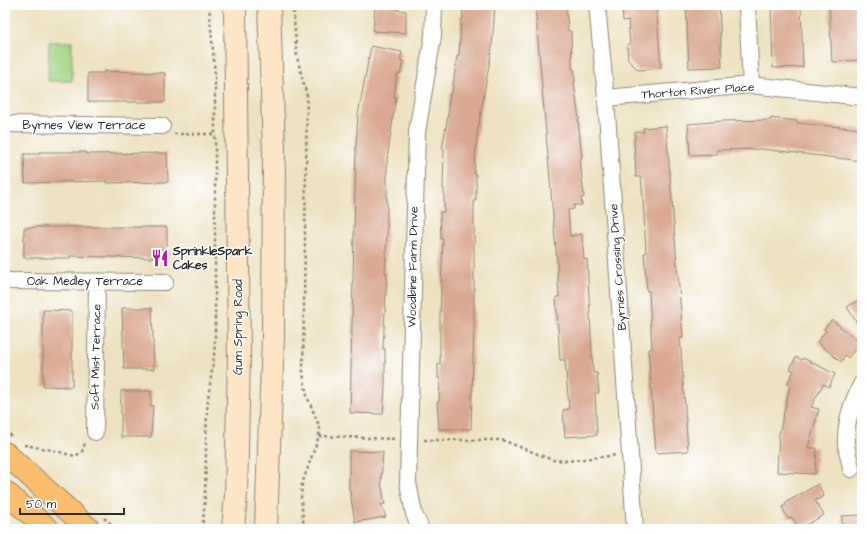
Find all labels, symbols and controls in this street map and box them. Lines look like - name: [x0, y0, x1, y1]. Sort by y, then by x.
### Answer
- street label: Thorton River Place: [641, 79, 756, 103]
- street label: Byrnes View Terrace: [23, 117, 146, 135]
- street label: Byrnes Crossing Drive: [605, 203, 632, 331]
- street label: Woodbine Farm Drive: [403, 206, 423, 328]
- place label: SprinkleSpark Cakes: [172, 243, 253, 274]
- restaurant icon: SprinkleSpark Cakes: [150, 248, 170, 268]
- street label: Oak Medley Terrace: [27, 273, 144, 291]
- street label: Gum Spring Road: [230, 279, 248, 375]
- street label: Soft Mist Terrace: [87, 303, 105, 410]
- scale bar: [20, 490, 124, 516]
- text: 50 m: [26, 496, 57, 513]

